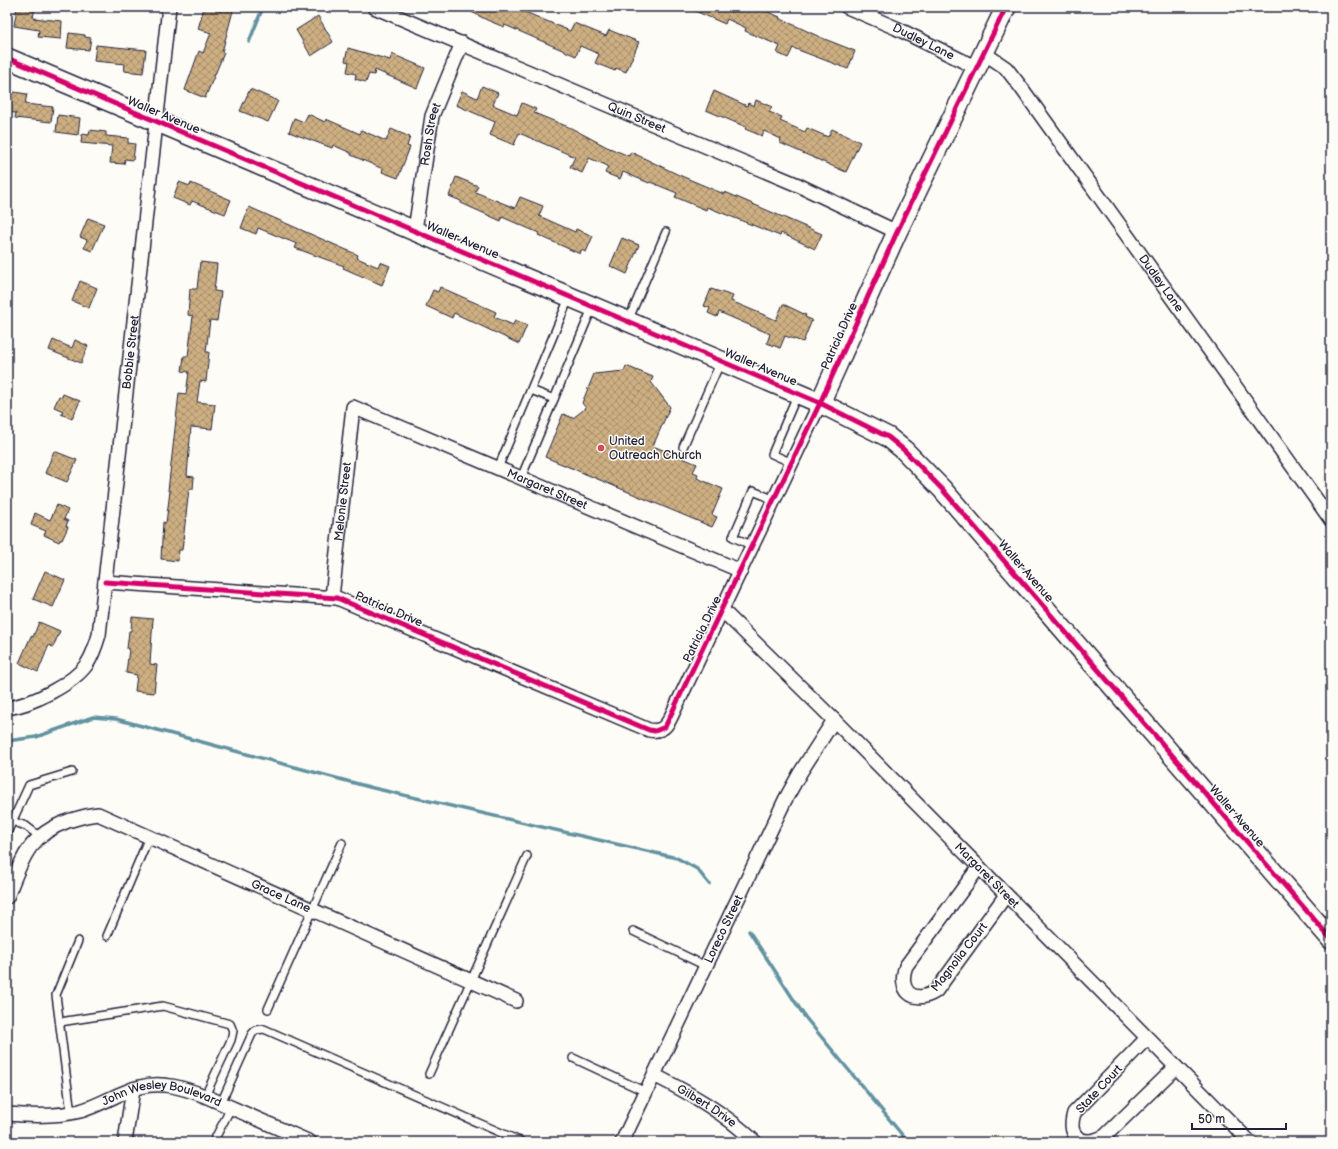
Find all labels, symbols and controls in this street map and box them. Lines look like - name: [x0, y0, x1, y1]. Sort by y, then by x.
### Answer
- street label: Dudley Lane: [890, 20, 957, 64]
- street label: Waller Avenue: [125, 93, 202, 137]
- street label: Quin Street: [605, 99, 668, 137]
- street label: Rosh Street: [418, 100, 445, 167]
- street label: Waller Avenue: [424, 218, 501, 262]
- street label: Dudley Lane: [1135, 252, 1187, 315]
- street label: Patricia Drive: [818, 300, 861, 372]
- street label: Bobbie Street: [119, 314, 143, 390]
- street label: Waller Avenue: [722, 345, 799, 389]
- place label: United Outreach Church: [609, 434, 702, 463]
- marker: United Outreach Church: [596, 443, 606, 453]
- street label: Melonie Street: [331, 461, 355, 542]
- street label: Margaret Street: [505, 466, 590, 513]
- street label: Waller Avenue: [995, 537, 1057, 605]
- street label: Patricia Drive: [353, 588, 425, 630]
- street label: Patricia Drive: [680, 594, 725, 665]
- street label: Waller Avenue: [1206, 782, 1268, 850]
- street label: Margaret Street: [951, 840, 1022, 912]
- street label: Grace Lane: [249, 876, 313, 916]
- street label: Loreco Street: [701, 892, 747, 966]
- street label: Magnolia Court: [928, 920, 991, 995]
- street label: State Court: [1073, 1062, 1126, 1117]
- text: John Wesley Boulevard: [100, 1078, 224, 1110]
- street label: Gilbert Drive: [674, 1081, 739, 1131]
- street label: John Wesley Boulevard: [99, 1098, 225, 1112]
- scale bar: [1192, 1105, 1286, 1131]
- text: 50 m: [1198, 1112, 1225, 1127]

